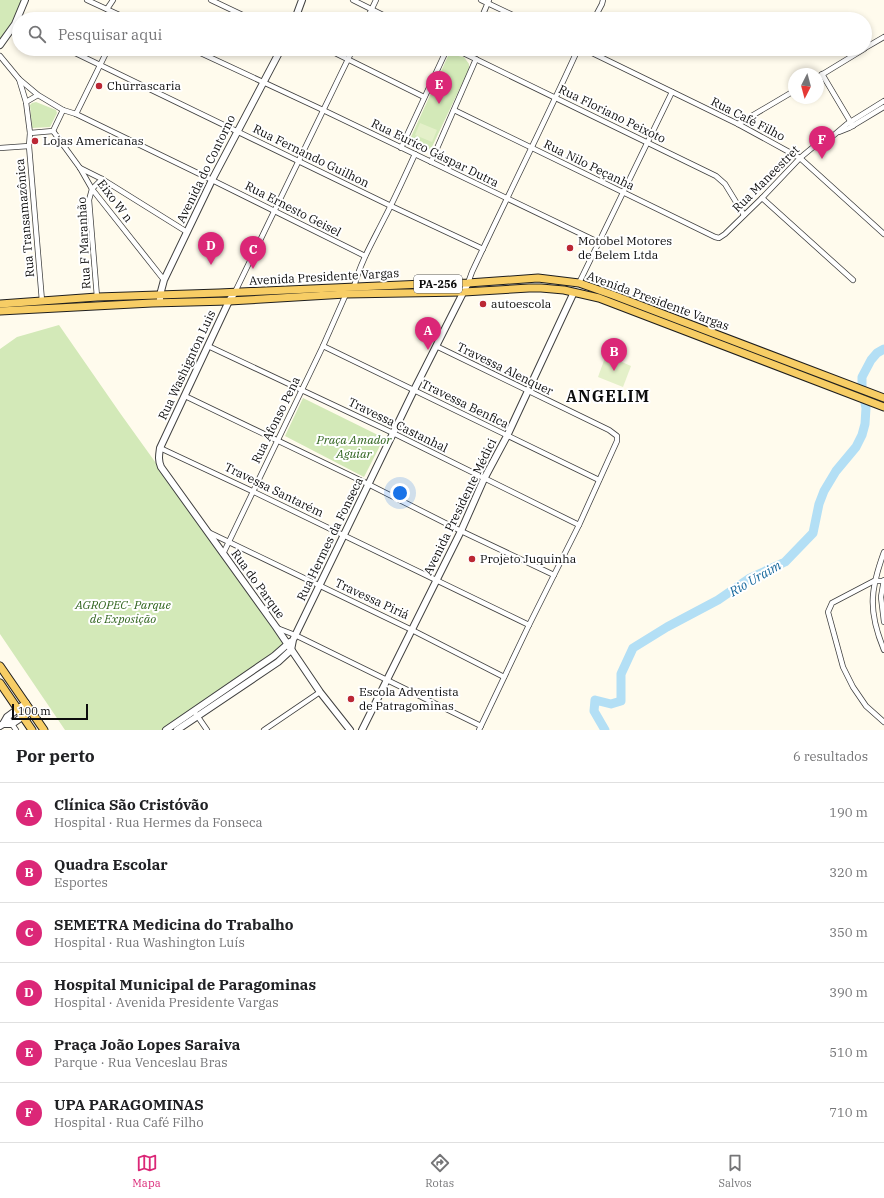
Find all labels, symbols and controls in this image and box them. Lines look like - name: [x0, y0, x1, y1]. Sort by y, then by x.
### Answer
- search box: [12, 12, 872, 56]
- icon: search: [26, 23, 48, 45]
- text: Pesquisar aqui: [58, 25, 162, 44]
- north arrow: [788, 68, 824, 104]
- pin: E: [426, 71, 452, 104]
- place label: Churrascaria: [107, 78, 182, 93]
- marker: Churrascaria: [94, 81, 104, 91]
- street label: Rua Floriano Peixoto: [556, 81, 668, 146]
- street label: Rua Café Filho: [709, 93, 788, 144]
- street label: Avenida do Contorno: [173, 112, 238, 225]
- street label: Rua Euríco Gáspar Dutra: [369, 115, 502, 190]
- street label: Rua Fernando Guilhon: [251, 121, 372, 190]
- pin: F: [809, 126, 835, 159]
- place label: Lojas Americanas: [43, 133, 144, 148]
- marker: Lojas Americanas: [30, 136, 40, 146]
- street label: Rua Nilo Peçanha: [541, 136, 637, 193]
- street label: Rua Maneestret: [729, 142, 802, 215]
- street label: Rua Transamazônica: [12, 158, 37, 278]
- street label: Eixo W n: [94, 176, 137, 225]
- street label: Rua Ernesto Geisel: [243, 178, 344, 240]
- street label: Rua F Maranhão: [74, 196, 93, 290]
- pin: D: [198, 232, 224, 265]
- place label: Motobel Motores de Belem Ltda: [578, 233, 672, 262]
- pin: C: [240, 236, 266, 269]
- marker: Motobel Motores de Belem Ltda: [565, 243, 575, 253]
- street label: Avenida Presidente Vargas: [249, 265, 400, 288]
- street label: Avenida Presidente Vargas: [585, 268, 731, 333]
- road number: PA-256: [414, 275, 462, 293]
- place label: autoescola: [491, 296, 552, 311]
- marker: autoescola: [478, 299, 488, 309]
- street label: Rua Washignton Luis: [155, 308, 219, 422]
- pin: A: [415, 317, 441, 350]
- pin: B: [601, 338, 627, 371]
- street label: Travessa Alenquer: [455, 339, 556, 399]
- street label: Rua Afonso Pena: [248, 373, 303, 466]
- street label: Travessa Benfica: [419, 376, 512, 431]
- district label: ANGELIM: [566, 386, 650, 406]
- street label: Travessa Castanhal: [346, 394, 451, 455]
- park label: Praça Amador Aguiar: [316, 432, 392, 461]
- street label: Avenida Presidente Médici: [420, 436, 499, 578]
- street label: Travessa Santarém: [222, 459, 327, 520]
- street label: Rua Hermes da Fonseca: [293, 474, 366, 603]
- your location: [390, 483, 410, 503]
- street label: Rua do Parque: [228, 546, 289, 621]
- place label: Projeto Juquinha: [480, 551, 577, 566]
- marker: Projeto Juquinha: [467, 554, 477, 564]
- water label: Rio Uraim: [725, 557, 784, 601]
- street label: Travessa Piriá: [333, 575, 412, 622]
- park label: AGROPEC- Parque de Exposição: [74, 597, 171, 626]
- place label: Escola Adventista de Patragominas: [359, 684, 459, 713]
- marker: Escola Adventista de Patragominas: [346, 694, 356, 704]
- scale bar: [12, 702, 88, 721]
- text: 100 m: [18, 704, 51, 718]
- text: Por perto: [16, 745, 95, 767]
- text: 6 resultados: [793, 748, 868, 765]
- text: Clínica São Cristóvão: [54, 795, 208, 814]
- text: A: [24, 804, 34, 821]
- text: 190 m: [829, 804, 868, 821]
- text: Hospital · Rua Hermes da Fonseca: [54, 814, 263, 831]
- text: Quadra Escolar: [54, 855, 168, 874]
- text: B: [24, 864, 34, 881]
- text: 320 m: [829, 864, 868, 881]
- text: Esportes: [54, 874, 108, 891]
- text: SEMETRA Medicina do Trabalho: [54, 915, 294, 934]
- text: C: [25, 924, 33, 941]
- text: 350 m: [829, 924, 868, 941]
- text: Hospital · Rua Washington Luís: [54, 934, 245, 951]
- text: Hospital Municipal de Paragominas: [54, 975, 316, 994]
- text: D: [24, 984, 34, 1001]
- text: 390 m: [829, 984, 868, 1001]
- text: Hospital · Avenida Presidente Vargas: [54, 994, 279, 1011]
- text: Praça João Lopes Saraiva: [54, 1035, 240, 1054]
- text: E: [25, 1044, 33, 1061]
- text: 510 m: [829, 1044, 868, 1061]
- text: Parque · Rua Venceslau Bras: [54, 1054, 228, 1071]
- text: UPA PARAGOMINAS: [54, 1095, 204, 1114]
- text: F: [25, 1104, 33, 1121]
- text: 710 m: [829, 1104, 868, 1121]
- text: Hospital · Rua Café Filho: [54, 1114, 204, 1131]
- tab: Mapa: [132, 1152, 161, 1190]
- tab: Rotas: [425, 1152, 454, 1190]
- tab: Salvos: [719, 1152, 752, 1190]

